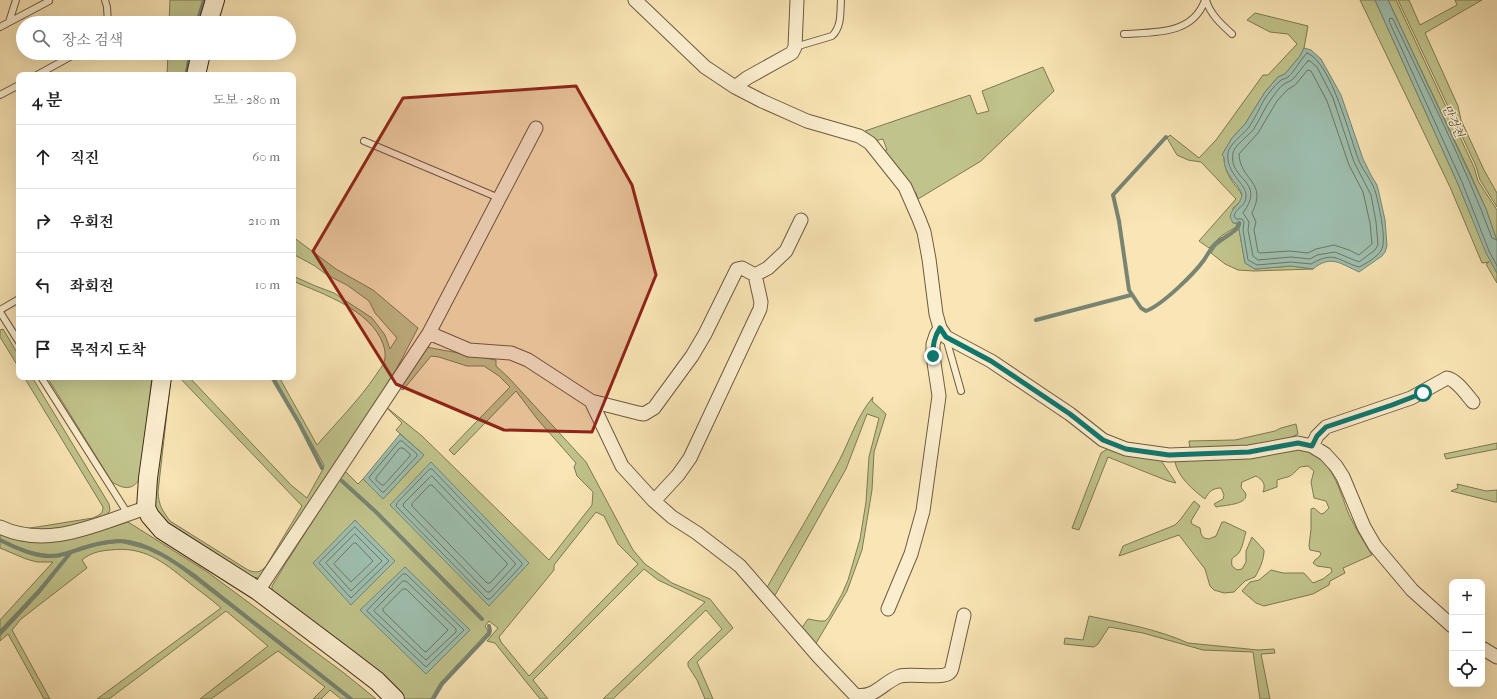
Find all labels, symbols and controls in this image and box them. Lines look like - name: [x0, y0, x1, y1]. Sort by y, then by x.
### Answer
- search box: [16, 16, 296, 60]
- icon: search: [30, 27, 52, 49]
- text: 장소 검색: [62, 31, 123, 49]
- text: 4 분: [32, 90, 62, 110]
- text: 도보 · 280 m: [213, 92, 280, 107]
- water label: 만겅천: [1439, 102, 1467, 141]
- icon: ahead: [32, 146, 54, 168]
- text: 직진: [70, 149, 99, 167]
- text: 60 m: [252, 149, 280, 164]
- icon: right: [32, 210, 54, 232]
- text: 우회전: [70, 213, 113, 231]
- text: 210 m: [248, 213, 280, 228]
- icon: left: [32, 274, 54, 296]
- text: 좌회전: [70, 277, 113, 295]
- text: 10 m: [255, 277, 280, 292]
- icon: arrive: [32, 338, 54, 360]
- text: 목적지 도착: [70, 341, 146, 359]
- route end: [924, 347, 942, 365]
- route start: [1414, 384, 1432, 402]
- map controls: [1449, 579, 1485, 687]
- button: +: [1449, 579, 1485, 615]
- button: −: [1449, 615, 1485, 651]
- button: locate: [1449, 651, 1485, 687]

